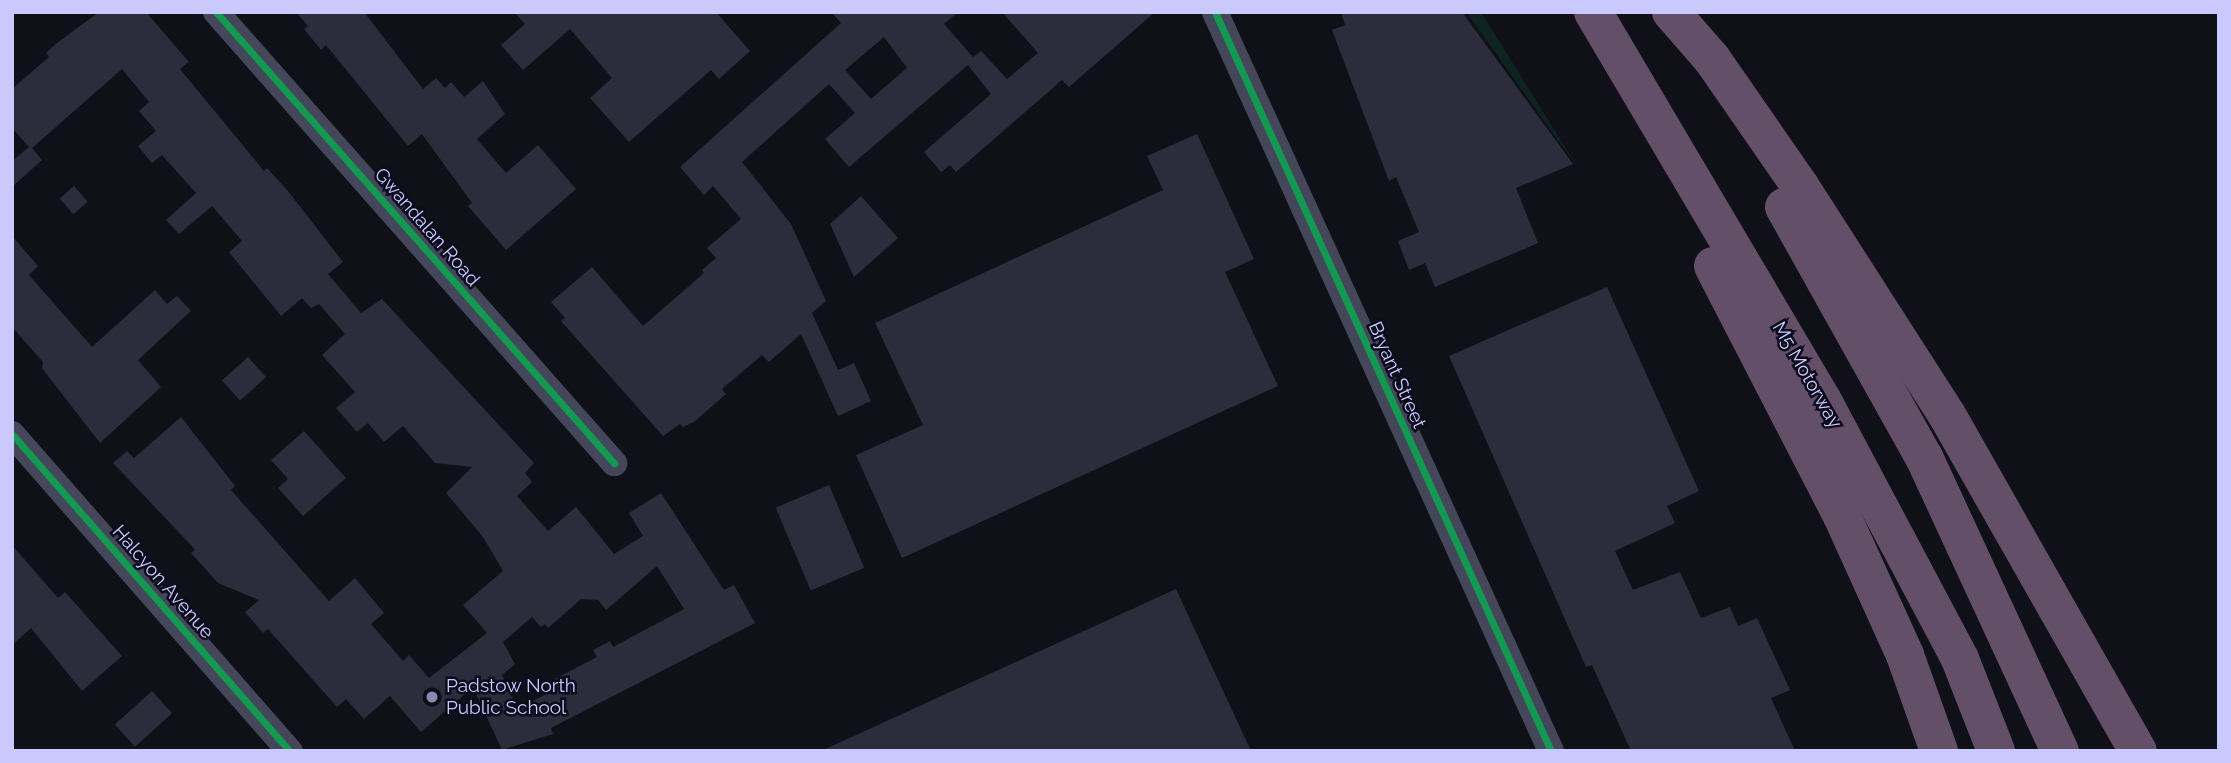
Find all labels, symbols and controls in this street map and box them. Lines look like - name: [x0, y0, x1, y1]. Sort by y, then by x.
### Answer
- street label: Gwandalan Road: [369, 163, 485, 291]
- street label: Bryant Street: [1363, 318, 1431, 432]
- street label: M5 Motorway: [1767, 318, 1847, 432]
- street label: Halcyon Avenue: [107, 520, 219, 644]
- place label: Padstow North Public School: [446, 675, 576, 719]
- marker: Padstow North Public School: [424, 689, 440, 705]

